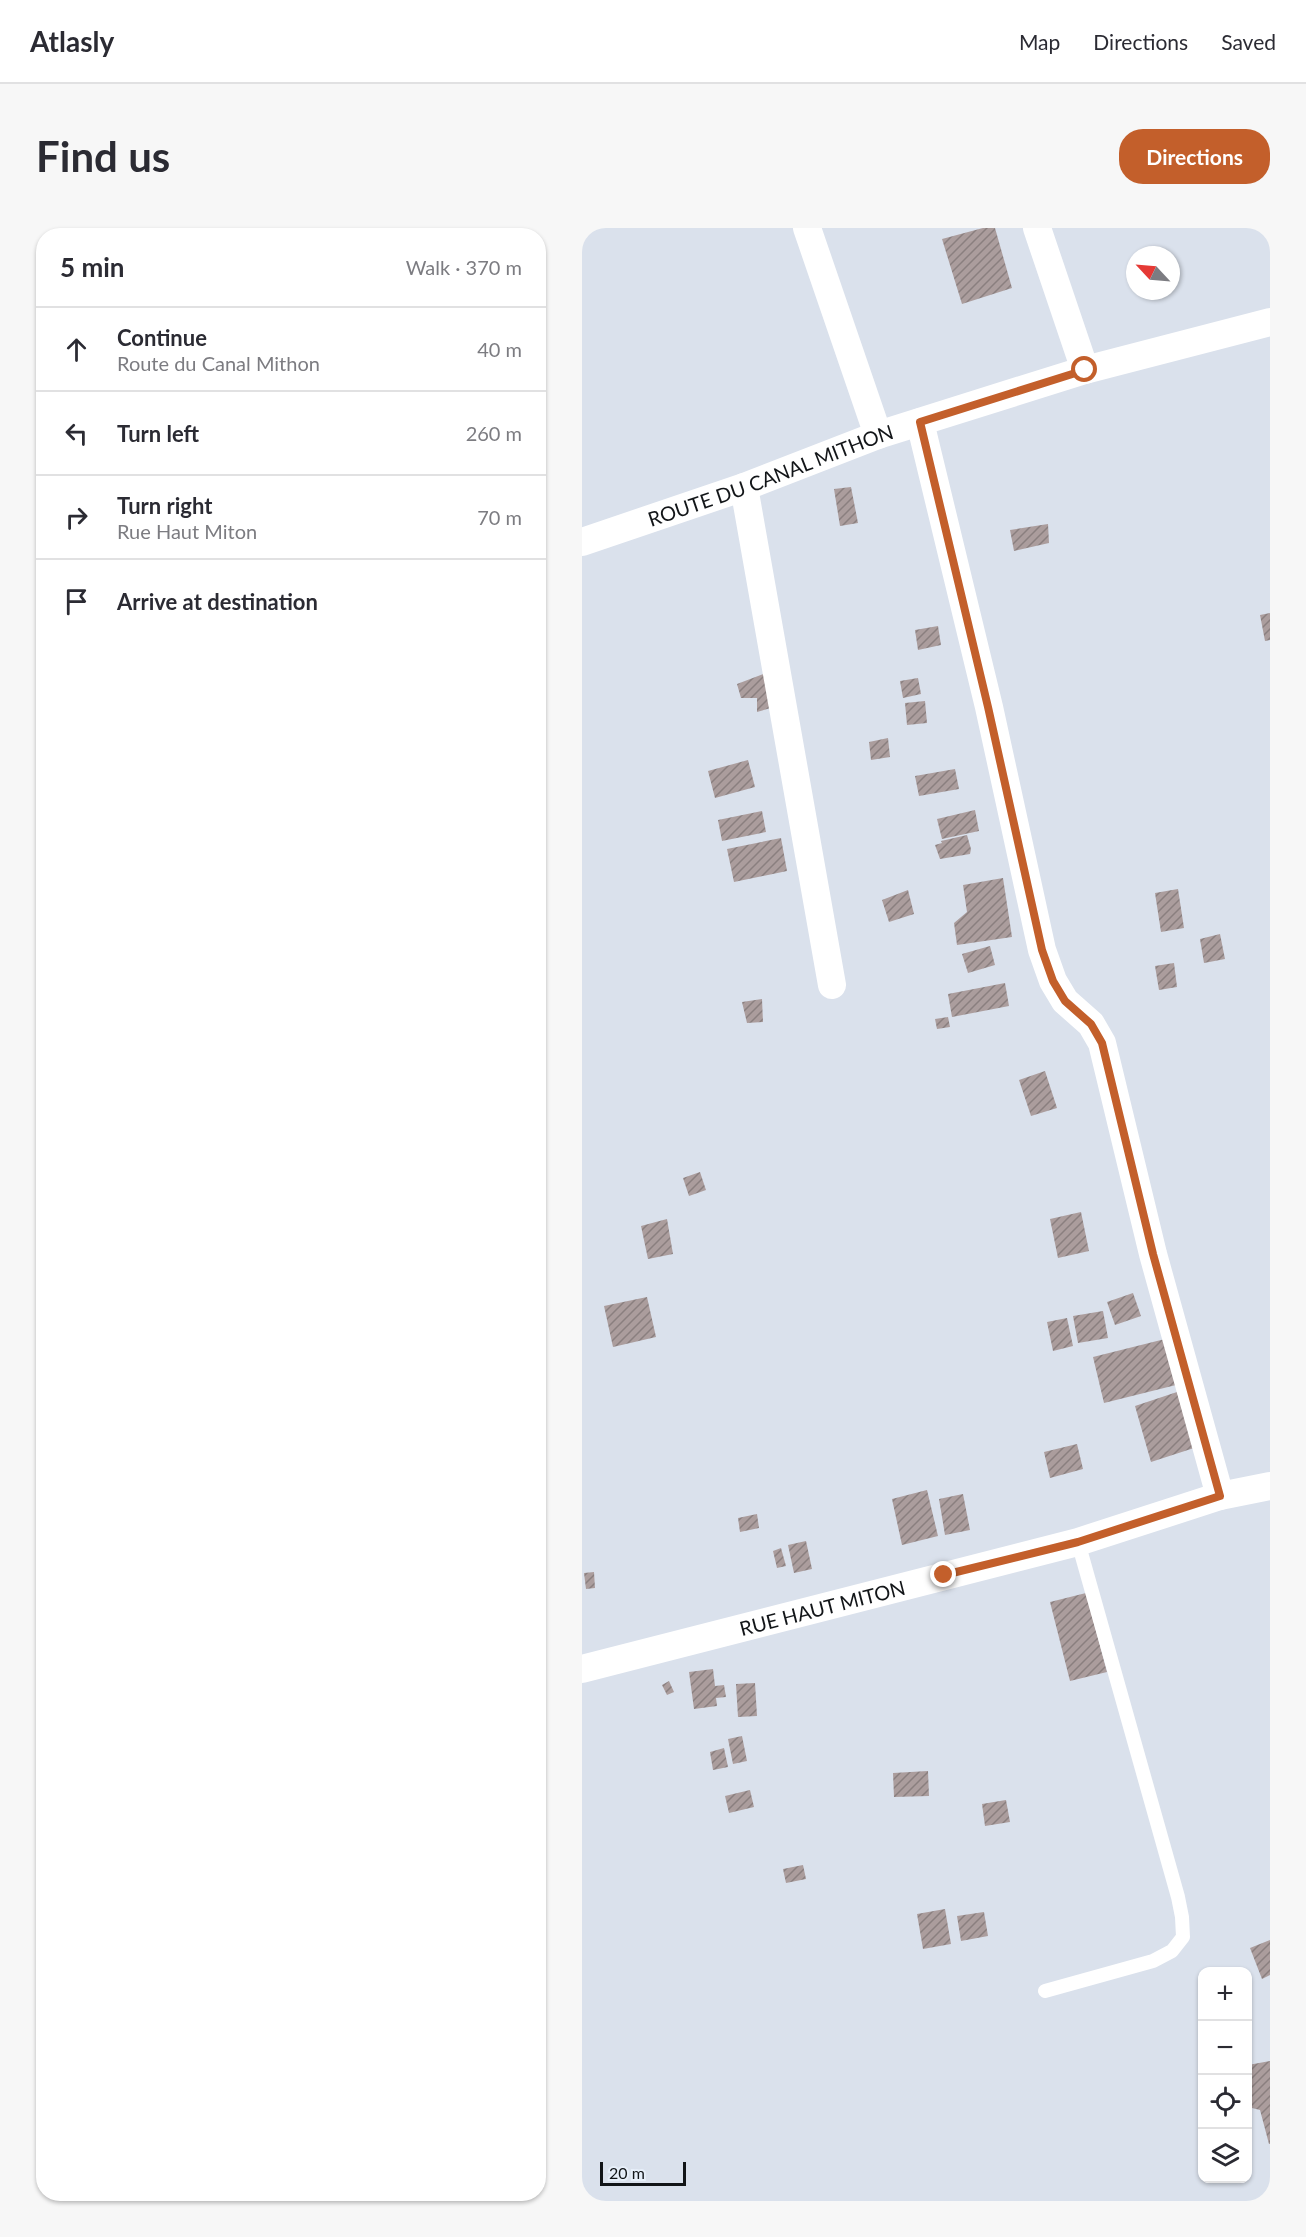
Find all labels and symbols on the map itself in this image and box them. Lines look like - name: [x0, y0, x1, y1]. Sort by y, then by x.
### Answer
- north arrow: [1126, 246, 1180, 300]
- route start: [1071, 356, 1097, 382]
- street label: ROUTE DU CANAL MITHON: [645, 419, 896, 531]
- route end: [930, 1561, 956, 1587]
- street label: RUE HAUT MITON: [737, 1575, 908, 1640]
- scale bar: [600, 2159, 686, 2186]

